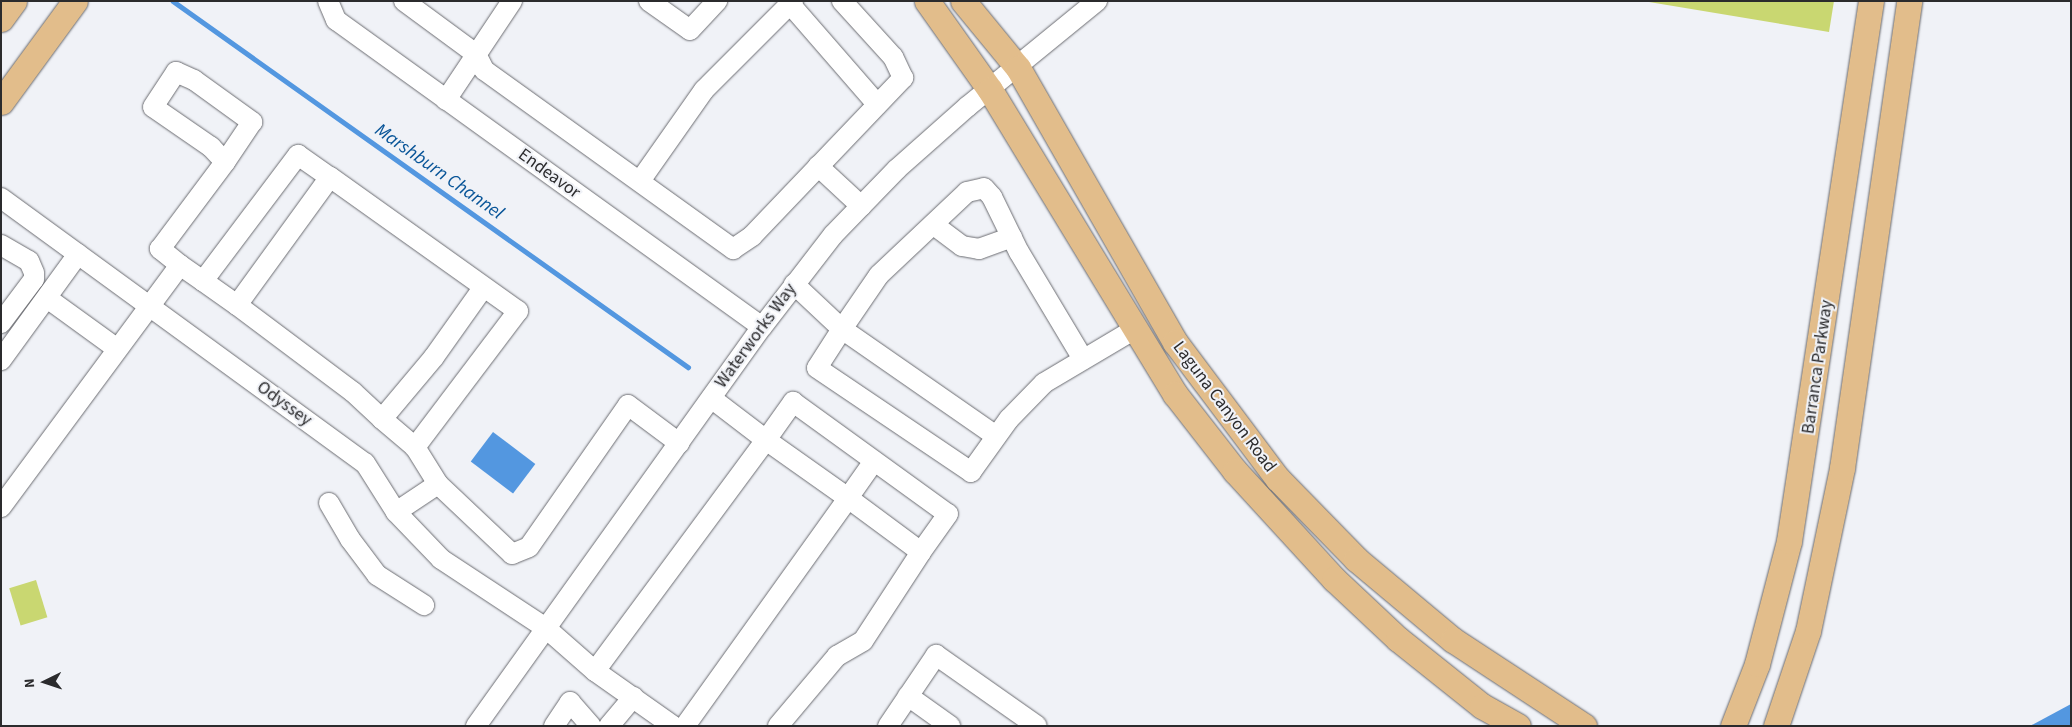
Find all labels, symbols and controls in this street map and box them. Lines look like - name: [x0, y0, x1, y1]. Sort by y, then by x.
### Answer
- water label: Marshburn Channel: [370, 119, 508, 225]
- street label: Endeavor: [514, 144, 584, 204]
- street label: Waterworks Way: [711, 279, 801, 393]
- street label: Barranca Parkway: [1798, 299, 1838, 435]
- street label: Laguna Canyon Road: [1168, 337, 1280, 477]
- street label: Odyssey: [252, 377, 316, 431]
- north arrow: [20, 657, 70, 707]
- text: N: [20, 678, 40, 688]

